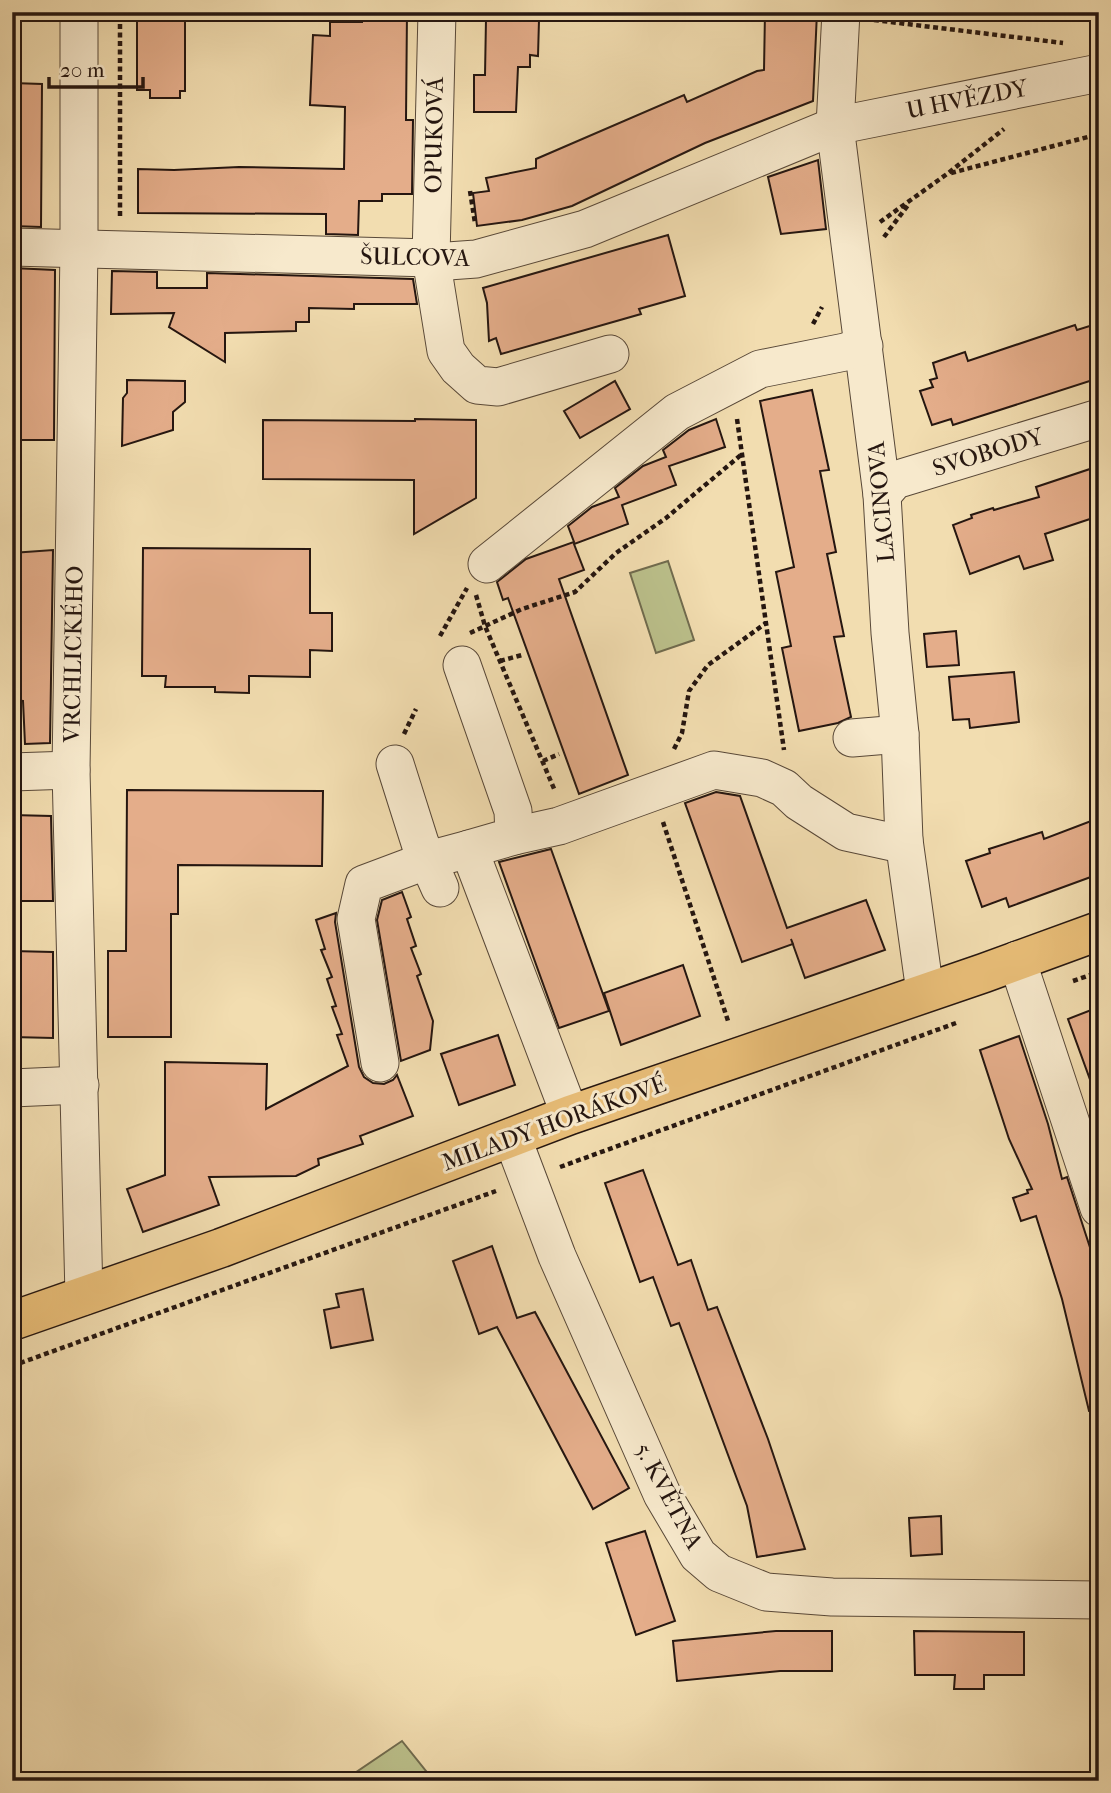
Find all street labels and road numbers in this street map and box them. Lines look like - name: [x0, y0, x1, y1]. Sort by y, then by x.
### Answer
- street label: U HVĚZDY: [903, 71, 1031, 125]
- street label: OPUKOVÁ: [418, 76, 449, 193]
- street label: ŠULCOVA: [360, 241, 471, 272]
- street label: SVOBODY: [929, 422, 1048, 482]
- street label: LACINOVA: [862, 440, 900, 564]
- street label: VRCHLICKÉHO: [56, 565, 89, 744]
- street label: MILADY HORÁKOVÉ: [438, 1068, 670, 1177]
- street label: 5. KVĚTNA: [629, 1437, 711, 1555]

